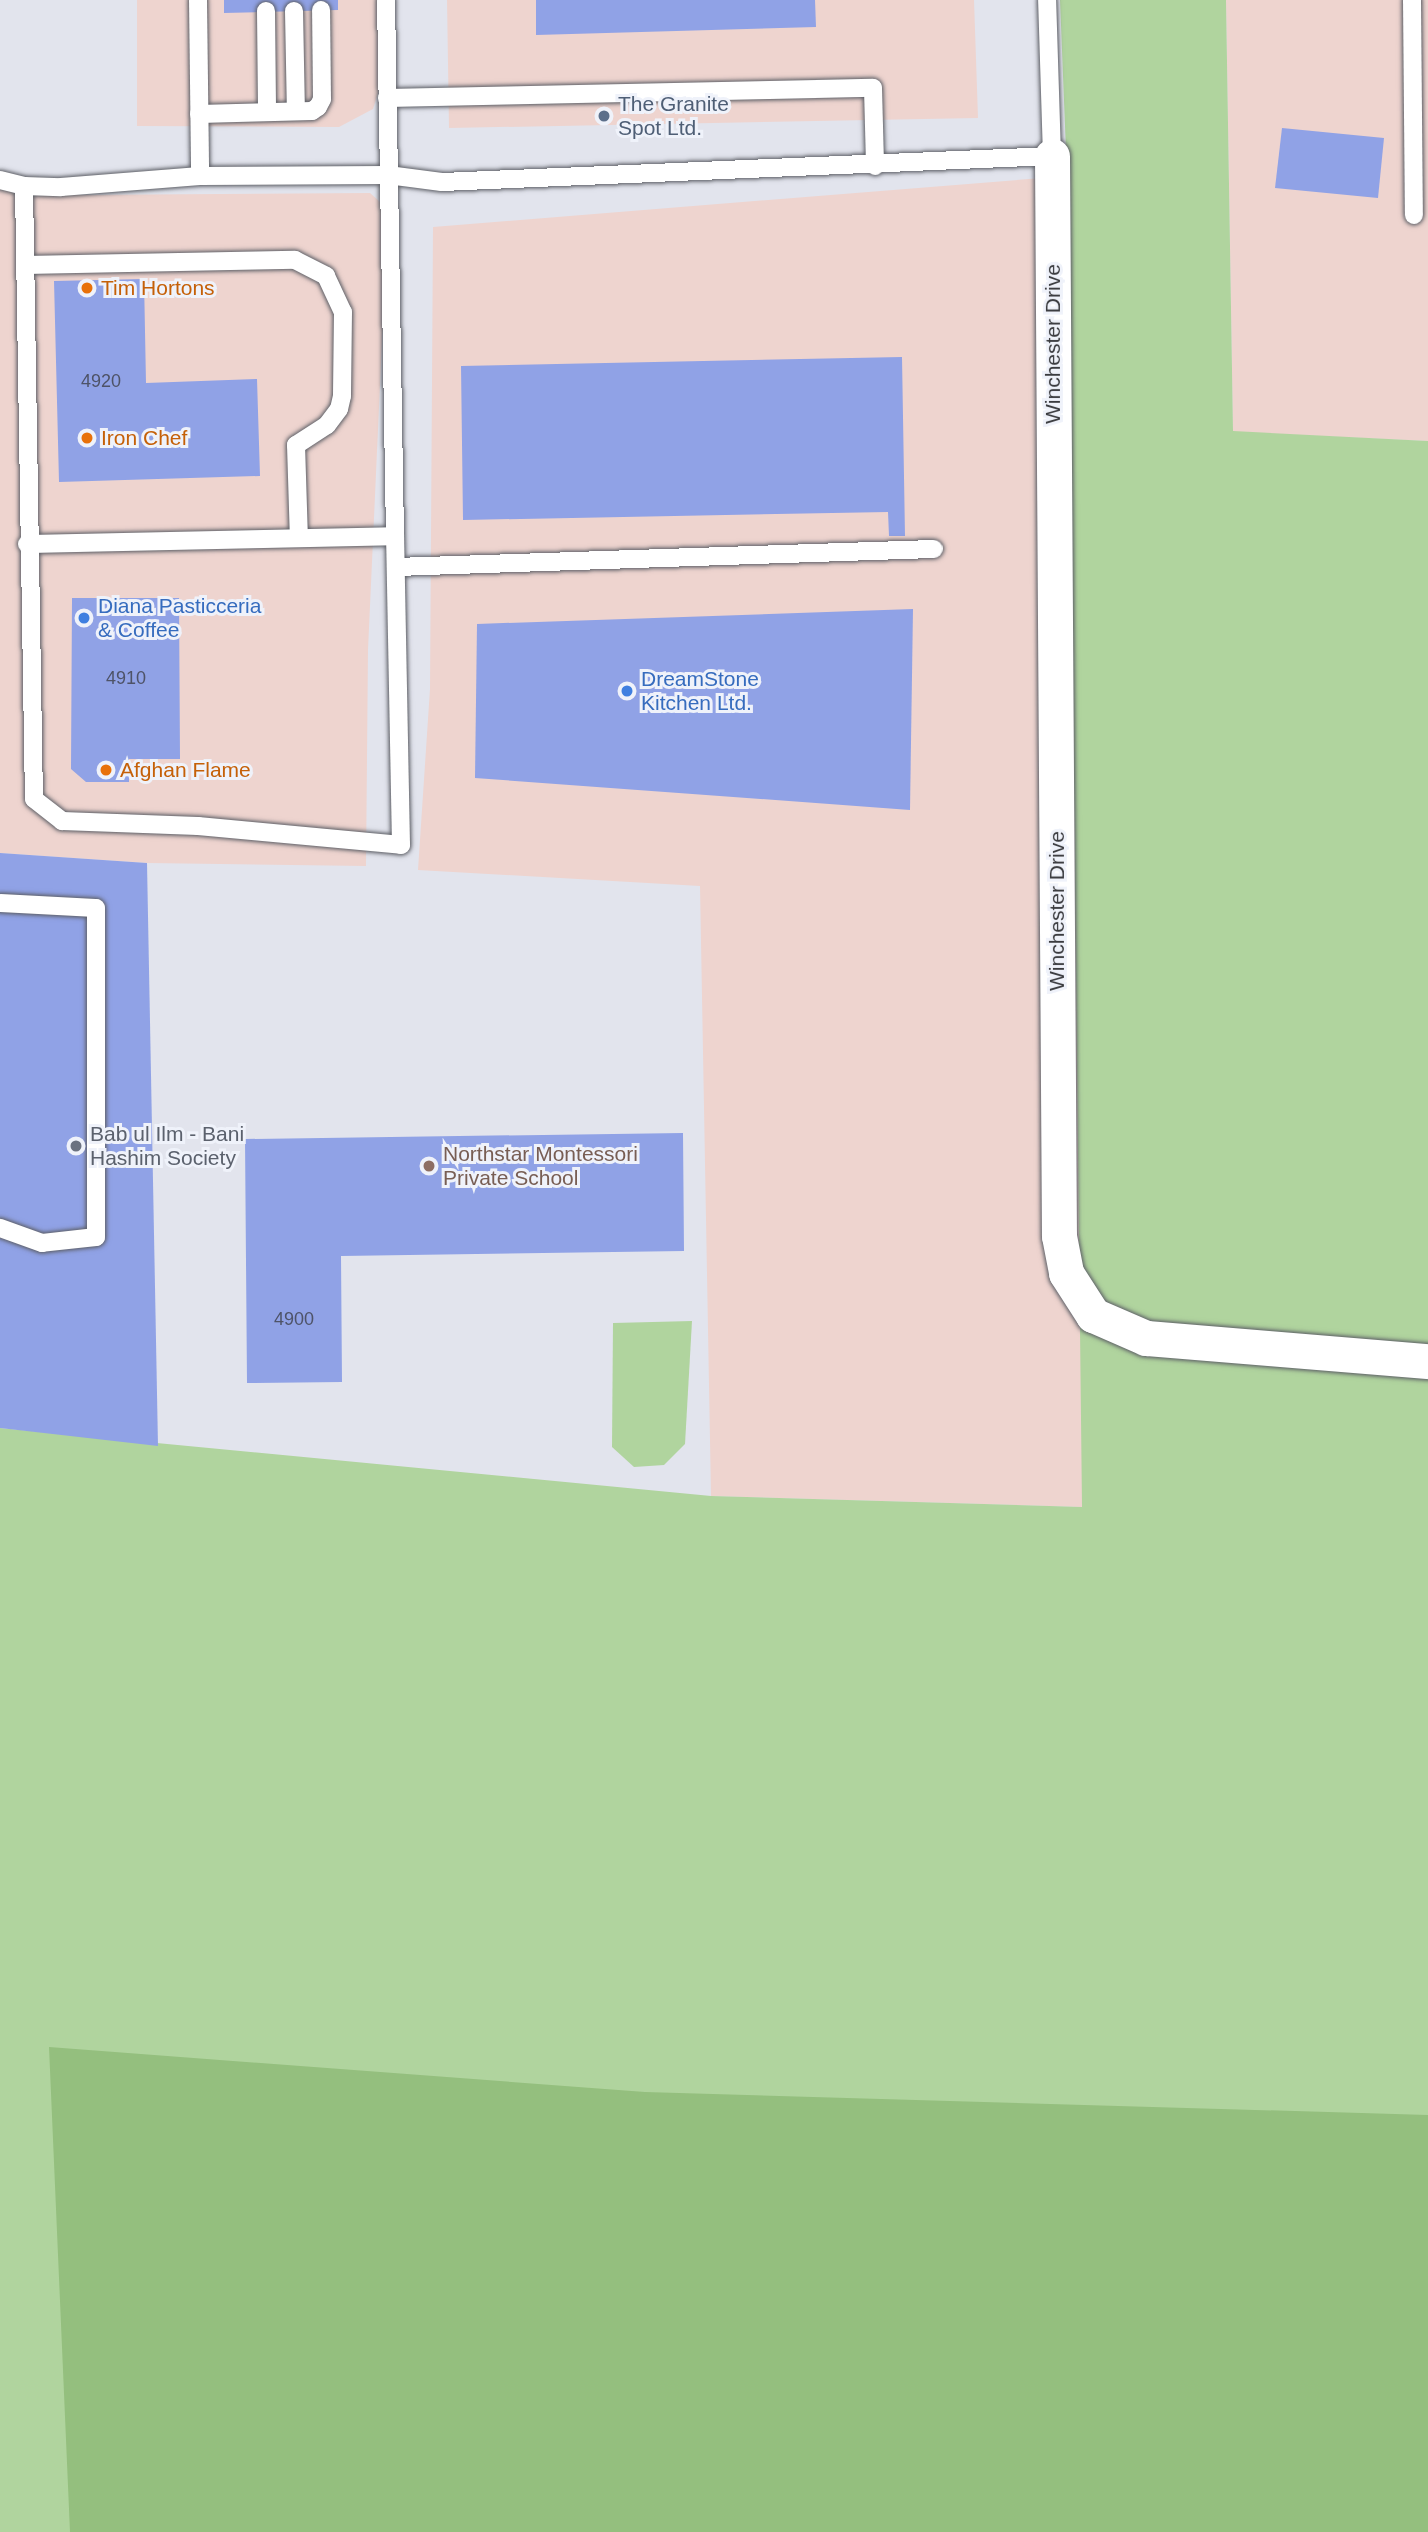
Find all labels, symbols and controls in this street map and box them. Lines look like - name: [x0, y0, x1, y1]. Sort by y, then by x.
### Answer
- place label: The Granite Spot Ltd.: [618, 91, 729, 141]
- marker: The Granite Spot Ltd.: [596, 108, 612, 124]
- street label: Winchester Drive: [1040, 264, 1066, 424]
- place label: Tim Hortons: [101, 275, 215, 301]
- marker: Tim Hortons: [79, 280, 95, 296]
- house number: 4920: [81, 370, 121, 392]
- place label: Iron Chef: [101, 425, 187, 451]
- marker: Iron Chef: [79, 430, 95, 446]
- place label: Diana Pasticceria & Coffee: [98, 593, 261, 643]
- marker: Diana Pasticceria & Coffee: [76, 610, 92, 626]
- place label: DreamStone Kitchen Ltd.: [641, 666, 759, 716]
- house number: 4910: [106, 667, 146, 689]
- marker: DreamStone Kitchen Ltd.: [619, 683, 635, 699]
- place label: Afghan Flame: [120, 757, 251, 783]
- marker: Afghan Flame: [98, 762, 114, 778]
- street label: Winchester Drive: [1044, 831, 1070, 991]
- place label: Bab ul Ilm - Bani Hashim Society: [90, 1121, 244, 1171]
- marker: Bab ul Ilm - Bani Hashim Society: [68, 1138, 84, 1154]
- place label: Northstar Montessori Private School: [443, 1141, 638, 1191]
- marker: Northstar Montessori Private School: [421, 1158, 437, 1174]
- house number: 4900: [274, 1308, 314, 1330]

